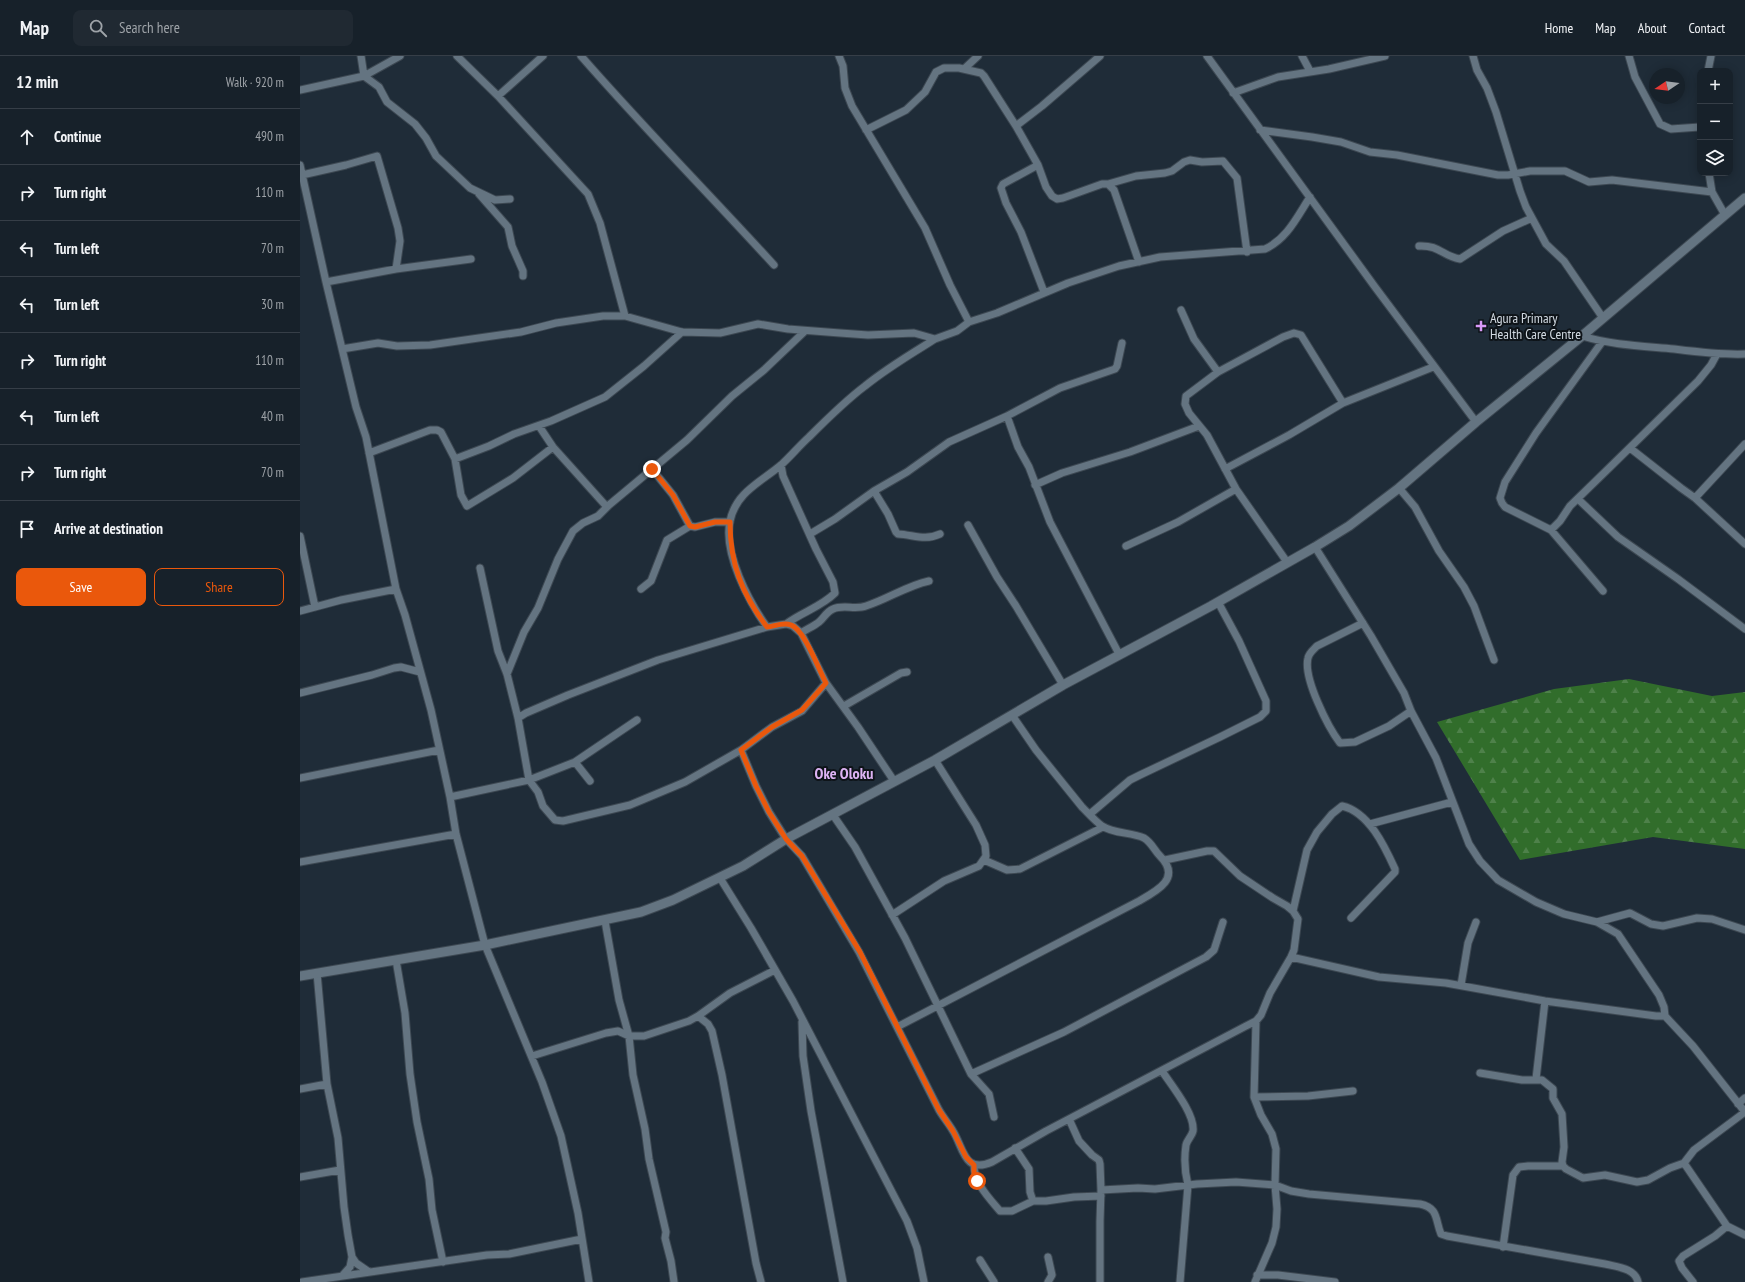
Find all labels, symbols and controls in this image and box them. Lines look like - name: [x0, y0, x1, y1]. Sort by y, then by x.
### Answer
- search box: [73, 10, 353, 46]
- text: Map: [20, 16, 49, 40]
- icon: search: [87, 17, 109, 39]
- text: Search here: [119, 18, 180, 37]
- text: Home: [1545, 19, 1573, 37]
- text: Map: [1595, 19, 1616, 37]
- text: About: [1638, 19, 1667, 37]
- text: Contact: [1689, 19, 1725, 37]
- north arrow: [1649, 68, 1685, 104]
- map controls: [1697, 68, 1733, 176]
- button: +: [1697, 68, 1733, 104]
- text: 12 min: [16, 71, 58, 93]
- text: Walk · 920 m: [226, 74, 284, 91]
- button: −: [1697, 104, 1733, 140]
- icon: ahead: [16, 126, 38, 148]
- text: Continue: [54, 127, 101, 146]
- text: 490 m: [255, 128, 284, 145]
- button: layers: [1697, 140, 1733, 176]
- icon: right: [16, 182, 38, 204]
- text: Turn right: [54, 183, 106, 202]
- text: 110 m: [255, 184, 284, 201]
- icon: left: [16, 238, 38, 260]
- text: Turn left: [54, 239, 99, 258]
- text: 70 m: [261, 240, 284, 257]
- icon: left: [16, 294, 38, 316]
- text: Turn left: [54, 295, 99, 314]
- text: 30 m: [261, 296, 284, 313]
- place label: Agura Primary Health Care Centre: [1490, 309, 1581, 343]
- marker: Agura Primary Health Care Centre: [1475, 320, 1487, 332]
- icon: right: [16, 350, 38, 372]
- text: Turn right: [54, 351, 106, 370]
- text: 110 m: [255, 352, 284, 369]
- icon: left: [16, 406, 38, 428]
- text: Turn left: [54, 407, 99, 426]
- text: 40 m: [261, 408, 284, 425]
- route end: [643, 460, 661, 478]
- icon: right: [16, 462, 38, 484]
- text: Turn right: [54, 463, 106, 482]
- text: 70 m: [261, 464, 284, 481]
- icon: arrive: [16, 518, 38, 540]
- text: Arrive at destination: [54, 519, 163, 538]
- button: Save: [16, 568, 146, 606]
- button: Share: [154, 568, 284, 606]
- district label: Oke Oloku: [815, 763, 873, 783]
- route start: [968, 1172, 986, 1190]

